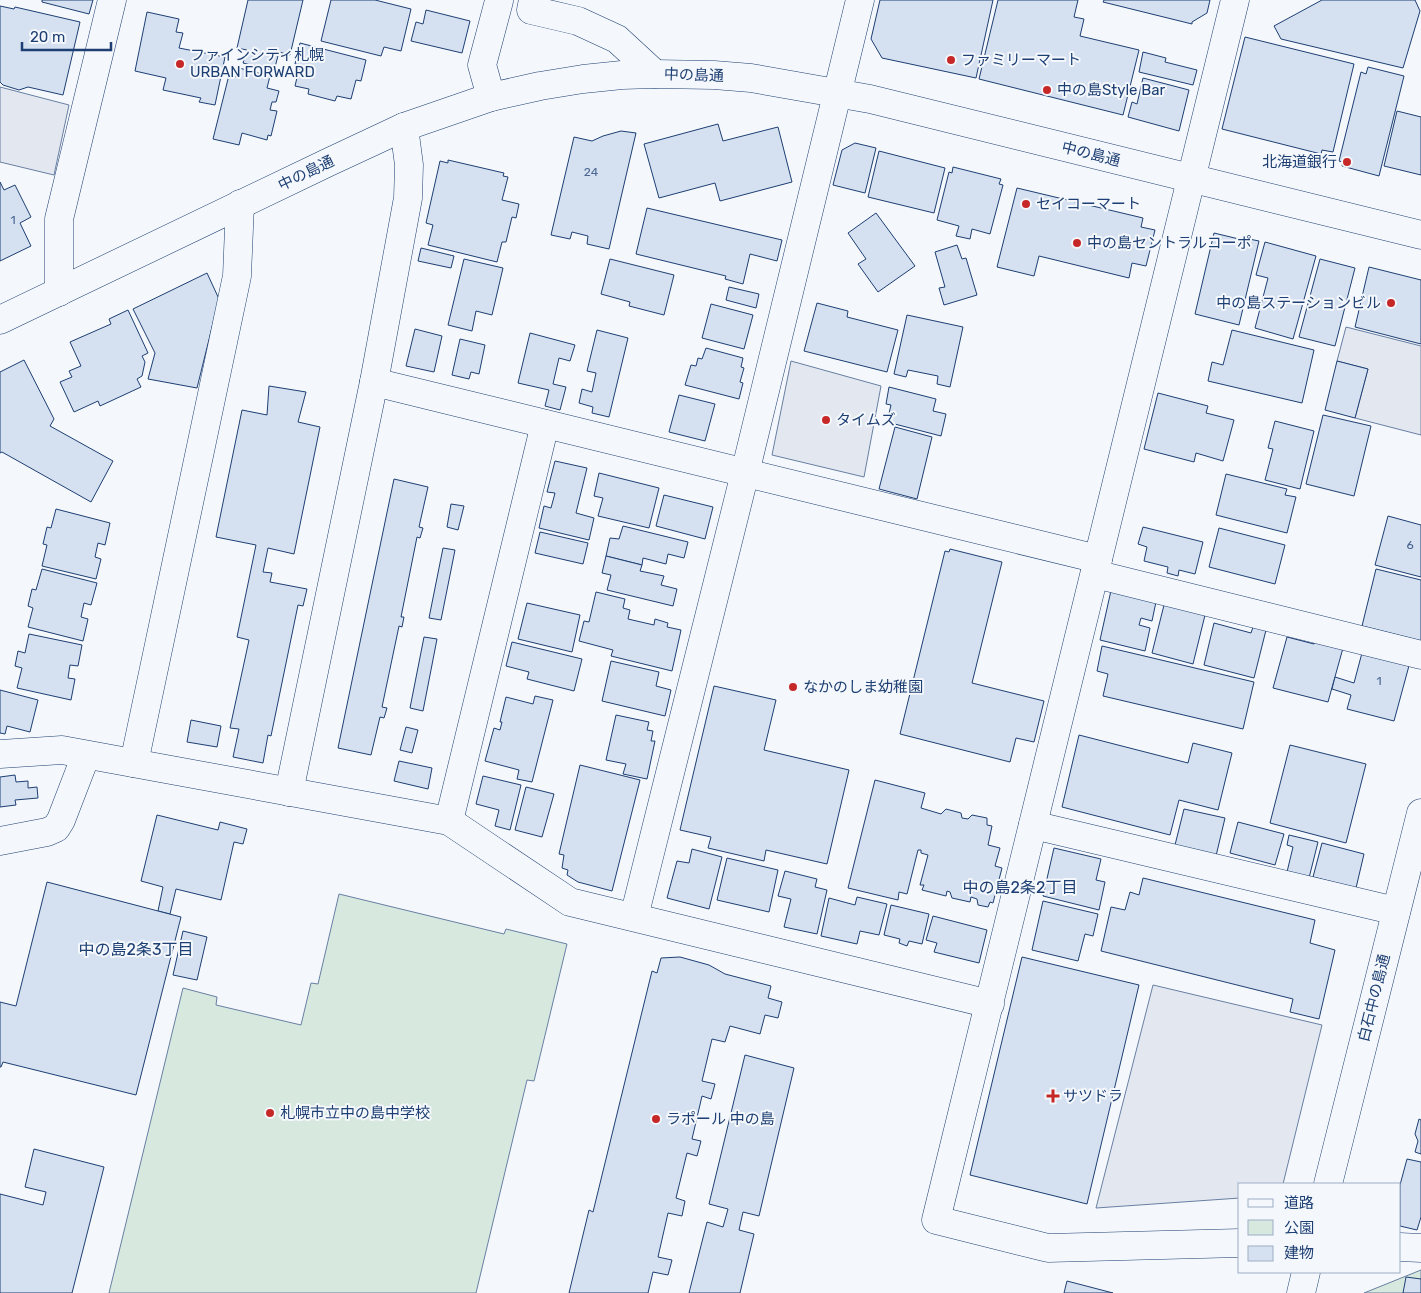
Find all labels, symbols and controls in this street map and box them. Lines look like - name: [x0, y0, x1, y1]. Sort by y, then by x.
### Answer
- scale bar: [22, 20, 111, 52]
- text: 20 m: [30, 28, 65, 46]
- place label: ファインシティ札幌 URBAN FORWARD: [190, 46, 324, 81]
- place label: ファミリーマート: [961, 51, 1081, 69]
- marker: ファミリーマート: [945, 54, 957, 66]
- marker: ファインシティ札幌 URBAN FORWARD: [174, 58, 186, 70]
- street label: 中の島通: [664, 65, 724, 85]
- place label: 中の島Style Bar: [1057, 81, 1165, 99]
- marker: 中の島Style Bar: [1041, 84, 1053, 96]
- street label: 中の島通: [1060, 138, 1122, 170]
- street label: 中の島通: [275, 152, 337, 194]
- place label: 北海道銀行: [1262, 153, 1337, 171]
- marker: 北海道銀行: [1341, 156, 1353, 168]
- house number: 24: [584, 165, 599, 179]
- place label: セイコーマート: [1036, 195, 1141, 213]
- marker: セイコーマート: [1020, 198, 1032, 210]
- house number: 1: [10, 213, 16, 227]
- place label: 中の島セントラルコーポ: [1087, 234, 1252, 252]
- marker: 中の島セントラルコーポ: [1071, 237, 1083, 249]
- place label: 中の島ステーションビル: [1216, 294, 1381, 312]
- marker: 中の島ステーションビル: [1385, 297, 1397, 309]
- place label: タイムズ: [836, 411, 896, 429]
- marker: タイムズ: [820, 414, 832, 426]
- house number: 6: [1406, 538, 1414, 552]
- house number: 1: [1376, 674, 1382, 688]
- place label: なかのしま幼稚園: [803, 678, 923, 696]
- marker: なかのしま幼稚園: [787, 681, 799, 693]
- district label: 中の島2条2丁目: [963, 878, 1077, 897]
- district label: 中の島2条3丁目: [78, 940, 194, 959]
- street label: 白石中の島通: [1354, 952, 1394, 1044]
- place label: サツドラ: [1063, 1087, 1123, 1105]
- marker: サツドラ: [1047, 1090, 1059, 1102]
- place label: 札幌市立中の島中学校: [280, 1104, 430, 1122]
- marker: 札幌市立中の島中学校: [264, 1107, 276, 1119]
- place label: ラポール 中の島: [666, 1110, 775, 1128]
- marker: ラポール 中の島: [650, 1113, 662, 1125]
- legend: [1238, 1183, 1401, 1273]
- text: 道路: [1284, 1194, 1314, 1212]
- text: 公園: [1284, 1219, 1314, 1237]
- text: 建物: [1284, 1244, 1314, 1262]

